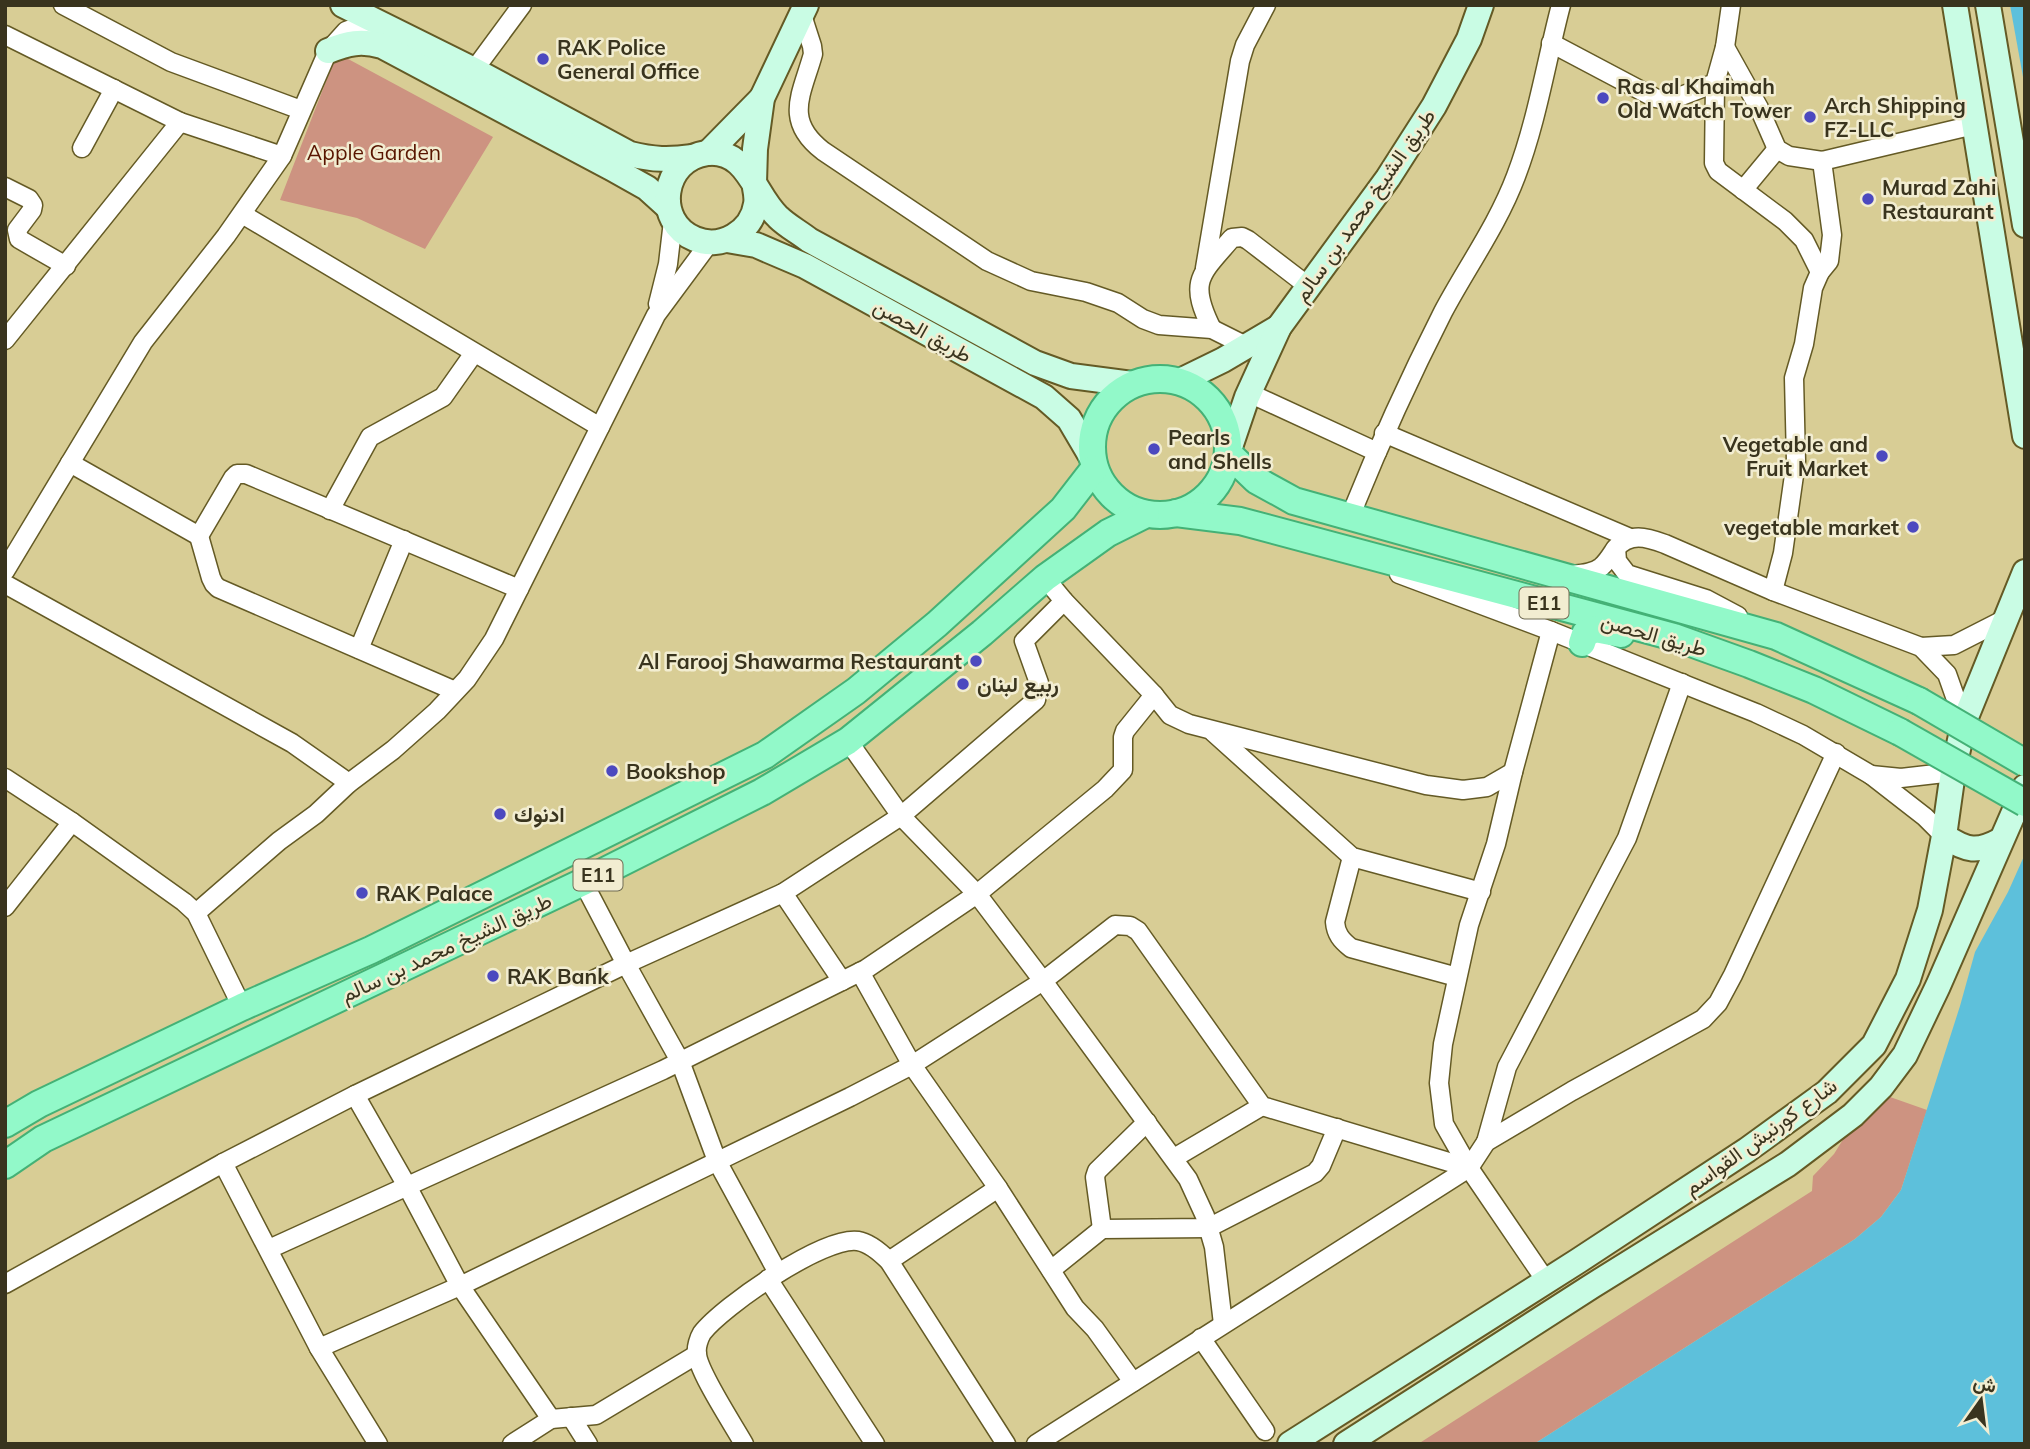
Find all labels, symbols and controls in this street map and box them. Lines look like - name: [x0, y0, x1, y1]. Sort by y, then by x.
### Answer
- place label: RAK Police General Office: [557, 34, 699, 84]
- marker: RAK Police General Office: [535, 51, 551, 67]
- place label: Ras al Khaimah Old Watch Tower: [1617, 73, 1792, 123]
- marker: Ras al Khaimah Old Watch Tower: [1595, 90, 1611, 106]
- place label: Arch Shipping FZ-LLC: [1824, 92, 1966, 142]
- street label: طريق الشيخ محمد بن سالم: [1287, 103, 1442, 308]
- marker: Arch Shipping FZ-LLC: [1802, 109, 1818, 125]
- park label: Apple Garden: [307, 139, 441, 165]
- place label: Murad Zahi Restaurant: [1882, 174, 1996, 224]
- marker: Murad Zahi Restaurant: [1860, 191, 1876, 207]
- street label: طريق الحصن: [869, 292, 977, 369]
- place label: Pearls and Shells: [1168, 424, 1272, 474]
- place label: Vegetable and Fruit Market: [1722, 431, 1868, 481]
- marker: Pearls and Shells: [1146, 441, 1162, 457]
- marker: Vegetable and Fruit Market: [1874, 448, 1890, 464]
- place label: vegetable market: [1723, 514, 1899, 540]
- marker: vegetable market: [1905, 519, 1921, 535]
- road number: E11: [1520, 588, 1568, 618]
- street label: طريق الحصن: [1598, 607, 1710, 662]
- place label: Al Farooj Shawarma Restaurant: [638, 648, 962, 674]
- marker: Al Farooj Shawarma Restaurant: [968, 653, 984, 669]
- place label: ربيع لبنان: [977, 671, 1059, 699]
- marker: ربيع لبنان: [955, 676, 971, 692]
- place label: Bookshop: [626, 758, 725, 784]
- marker: Bookshop: [604, 763, 620, 779]
- place label: ادنوك: [514, 801, 565, 828]
- marker: ادنوك: [492, 806, 508, 822]
- road number: E11: [574, 860, 622, 890]
- place label: RAK Palace: [376, 880, 493, 906]
- marker: RAK Palace: [354, 885, 370, 901]
- street label: طريق الشيخ محمد بن سالم: [336, 887, 556, 1009]
- place label: RAK Bank: [507, 963, 609, 989]
- marker: RAK Bank: [485, 968, 501, 984]
- street label: شارع كورنيش القواسم: [1678, 1072, 1843, 1202]
- north arrow: [1946, 1365, 2016, 1435]
- text: ش: [1971, 1369, 1999, 1398]

